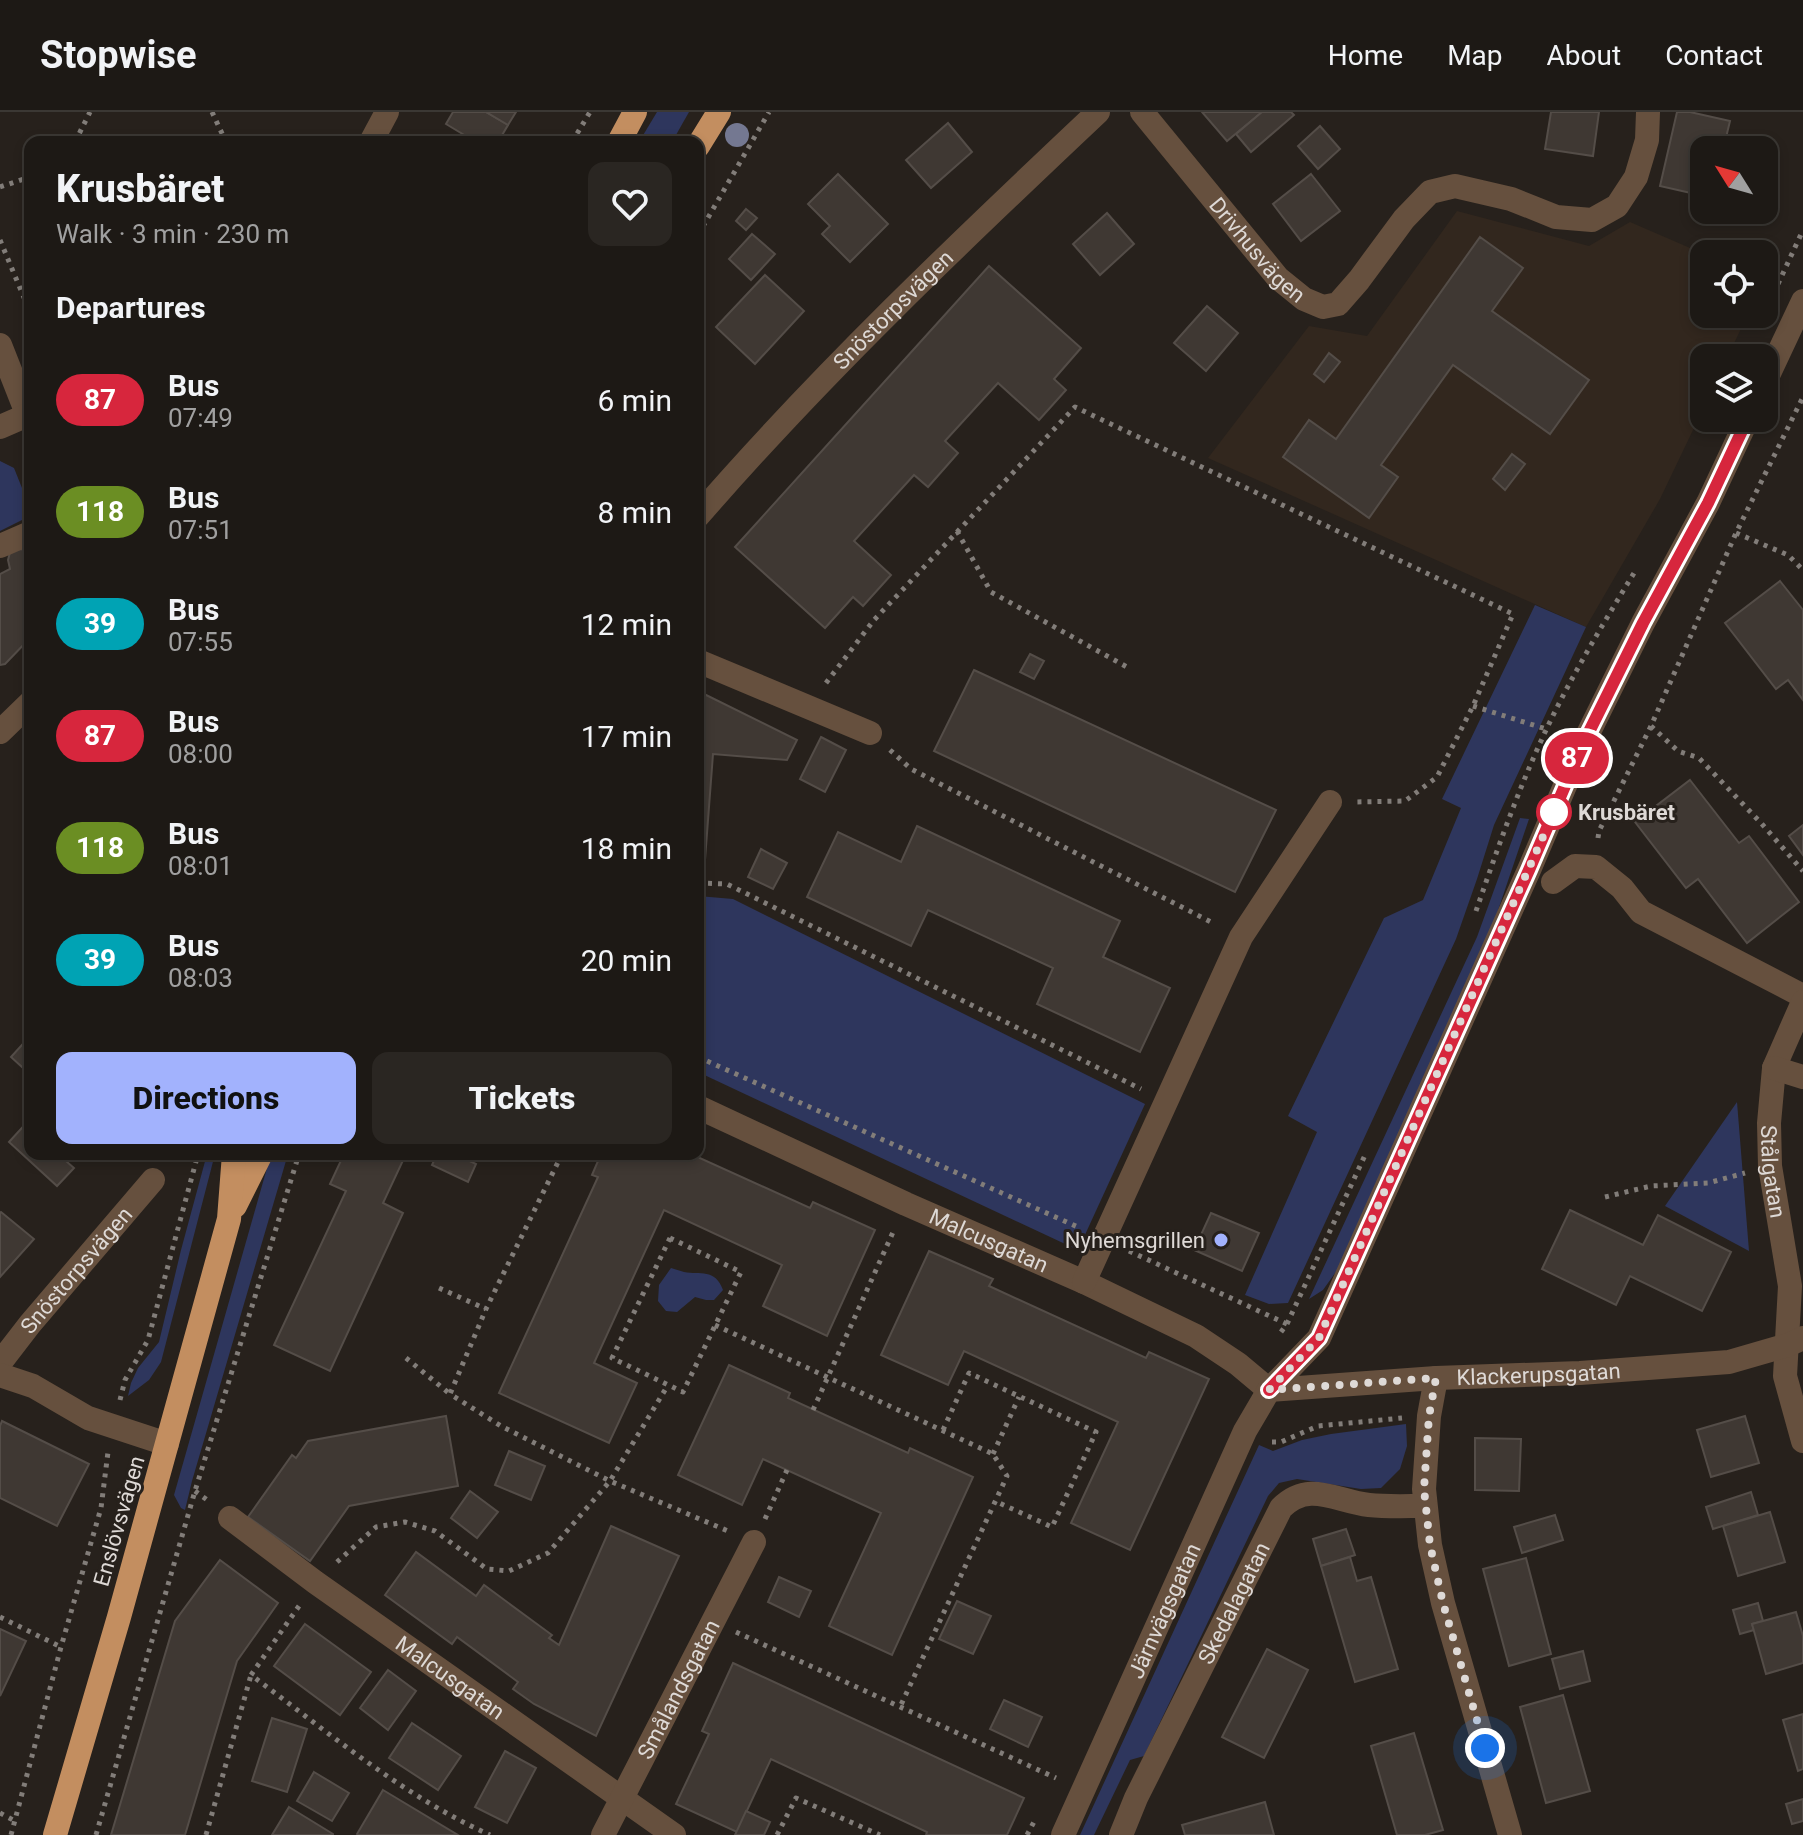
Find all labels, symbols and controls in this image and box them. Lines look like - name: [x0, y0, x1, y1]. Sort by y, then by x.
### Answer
- text: Stopwise: [40, 33, 197, 77]
- text: Home: [1328, 39, 1403, 72]
- text: Map: [1447, 39, 1503, 72]
- text: About: [1547, 39, 1621, 72]
- text: Contact: [1665, 39, 1763, 72]
- north arrow: [1690, 136, 1778, 224]
- map controls: [1690, 136, 1778, 432]
- button: heart: [588, 162, 672, 246]
- text: Krusbäret: [56, 167, 224, 211]
- street label: Drivhusvägen: [1205, 192, 1310, 308]
- text: Walk · 3 min · 230 m: [56, 219, 289, 249]
- button: locate: [1690, 240, 1778, 328]
- street label: Snöstorpsvägen: [828, 245, 958, 374]
- text: Departures: [56, 290, 206, 325]
- button: layers: [1690, 344, 1778, 432]
- text: Bus: [168, 368, 219, 403]
- text: 87: [84, 383, 116, 416]
- text: 6 min: [598, 383, 672, 418]
- text: 07:49: [168, 403, 233, 433]
- text: Bus: [168, 480, 219, 515]
- text: 118: [76, 495, 124, 528]
- text: 8 min: [598, 495, 672, 530]
- text: 07:51: [168, 515, 233, 545]
- text: Bus: [168, 592, 219, 627]
- text: 39: [84, 607, 116, 640]
- text: 12 min: [581, 607, 672, 642]
- text: 07:55: [168, 627, 233, 657]
- text: Bus: [168, 704, 219, 739]
- text: 87: [84, 719, 116, 752]
- text: 17 min: [581, 719, 672, 754]
- line badge: 87: [1541, 732, 1613, 784]
- text: 08:00: [168, 739, 233, 769]
- text: 87: [1561, 741, 1593, 774]
- marker: Krusbäret: [1537, 795, 1571, 829]
- place label: Krusbäret: [1578, 800, 1676, 825]
- text: Bus: [168, 816, 219, 851]
- text: 118: [76, 831, 124, 864]
- text: 18 min: [581, 831, 672, 866]
- text: 08:01: [168, 851, 233, 881]
- text: Bus: [168, 928, 219, 963]
- text: 39: [84, 943, 116, 976]
- text: 20 min: [581, 943, 672, 978]
- text: 08:03: [168, 963, 233, 993]
- button: Directions: [56, 1052, 356, 1144]
- button: Tickets: [372, 1052, 672, 1144]
- street label: Stålgatan: [1757, 1125, 1791, 1220]
- street label: Snöstorpsvägen: [15, 1202, 137, 1338]
- street label: Malcusgatan: [926, 1203, 1052, 1277]
- place label: Nyhemsgrillen: [1065, 1228, 1205, 1253]
- marker: Nyhemsgrillen: [1212, 1231, 1230, 1249]
- street label: Klackerupsgatan: [1456, 1358, 1621, 1390]
- street label: Enslövsvägen: [88, 1453, 150, 1589]
- street label: Skedalagatan: [1193, 1538, 1274, 1668]
- street label: Järnvägsgatan: [1123, 1539, 1205, 1682]
- street label: Smålandsgatan: [632, 1615, 724, 1763]
- street label: Malcusgatan: [391, 1631, 510, 1724]
- your location: [1465, 1728, 1505, 1768]

